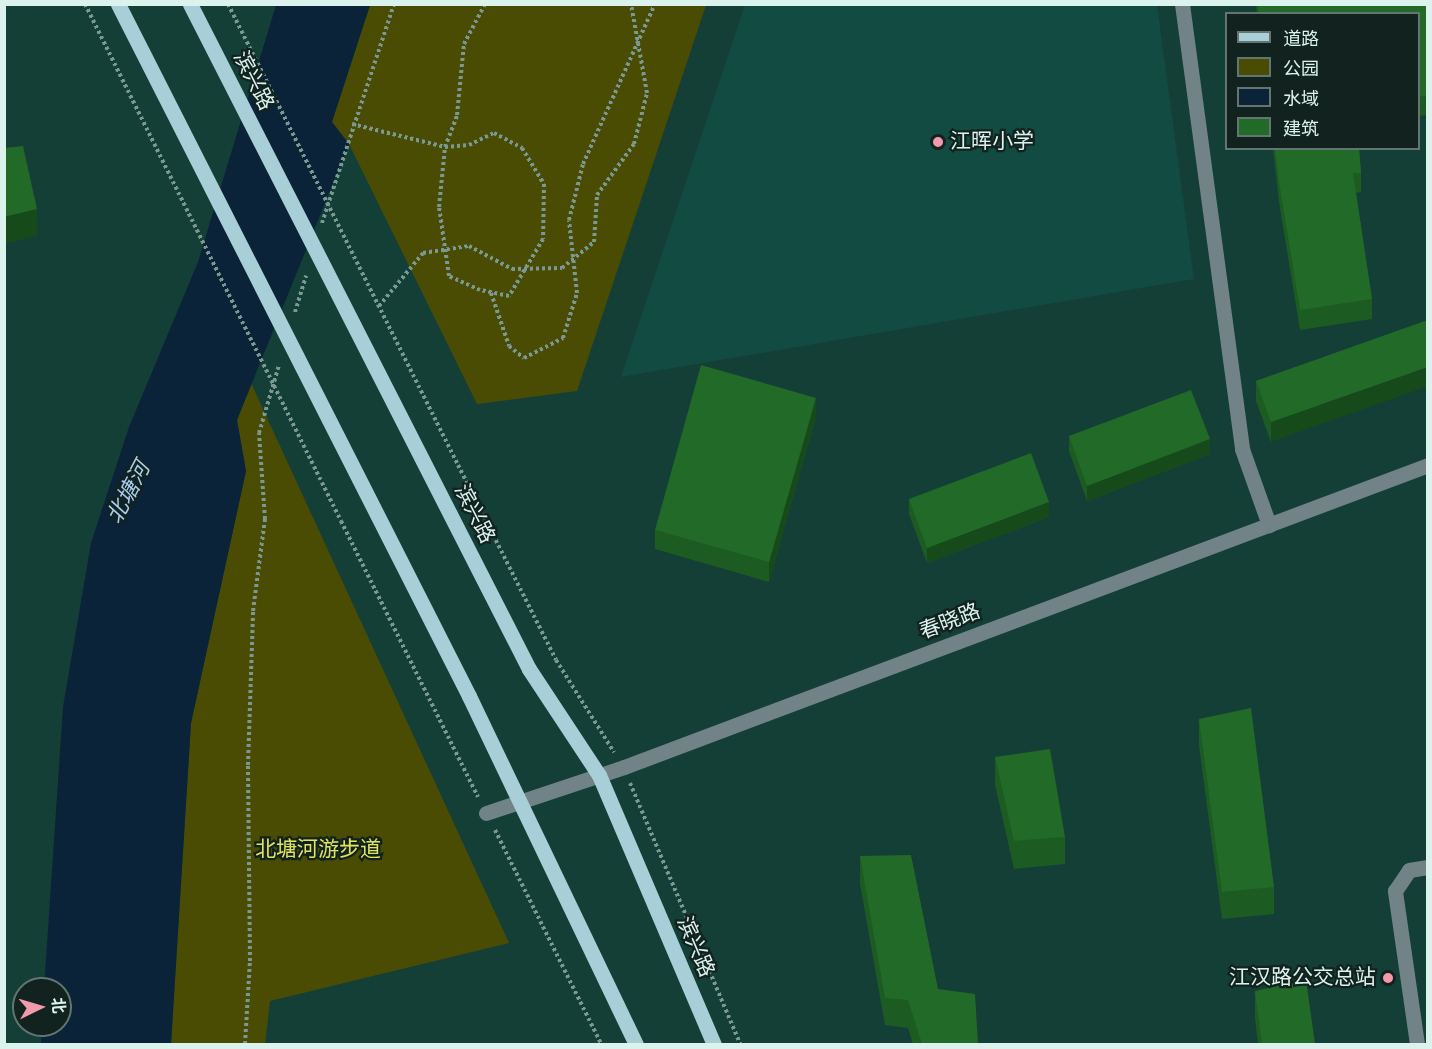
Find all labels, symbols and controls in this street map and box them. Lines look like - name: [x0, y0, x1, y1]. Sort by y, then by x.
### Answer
- legend: [1225, 12, 1420, 150]
- text: 道路: [1283, 31, 1319, 49]
- street label: 滨兴路: [227, 47, 279, 115]
- text: 公园: [1283, 61, 1319, 79]
- text: 水域: [1283, 91, 1319, 109]
- text: 建筑: [1283, 121, 1319, 139]
- place label: 江晖小学: [950, 129, 1034, 155]
- marker: 江晖小学: [931, 135, 945, 149]
- water label: 北塘河: [102, 458, 156, 528]
- street label: 滨兴路: [448, 480, 500, 548]
- street label: 春晓路: [916, 599, 984, 645]
- park label: 北塘河游步道: [255, 837, 381, 863]
- street label: 滨兴路: [671, 913, 719, 981]
- place label: 江汉路公交总站: [1229, 965, 1376, 991]
- marker: 江汉路公交总站: [1381, 971, 1395, 985]
- north arrow: [12, 977, 72, 1037]
- text: 北: [49, 997, 67, 1014]

